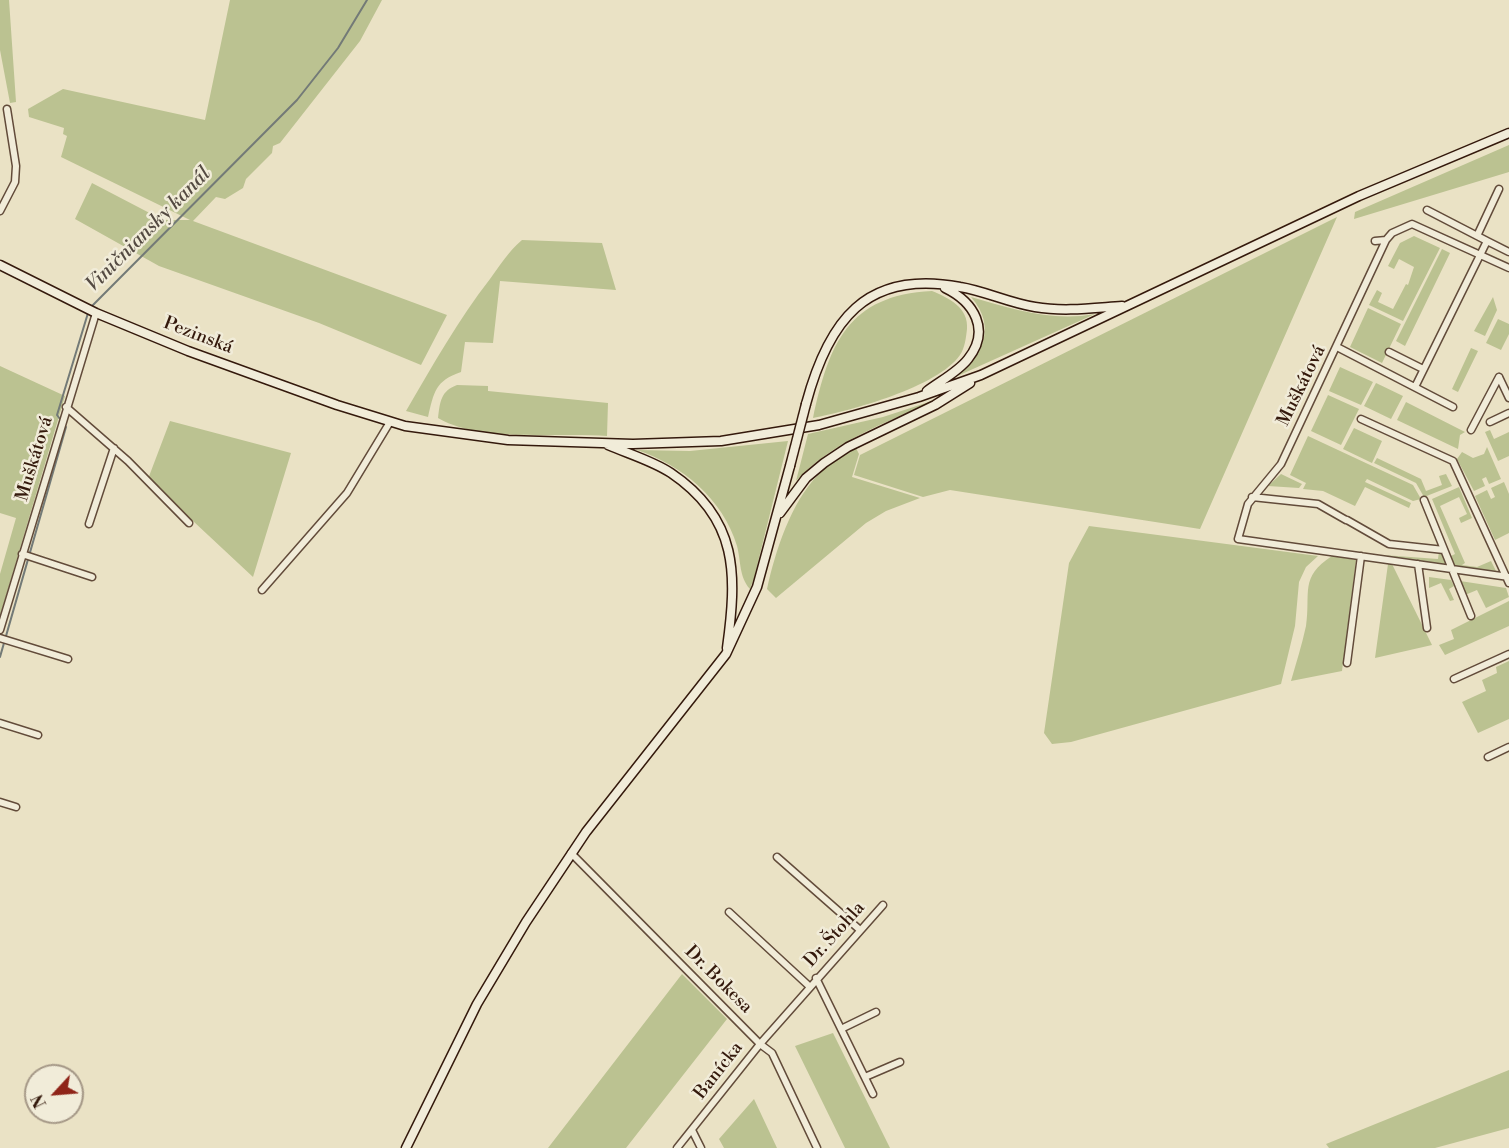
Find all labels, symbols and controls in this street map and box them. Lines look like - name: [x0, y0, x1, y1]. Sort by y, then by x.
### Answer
- water label: Viničniansky kanál: [82, 163, 216, 297]
- street label: Pezinská: [160, 313, 236, 359]
- street label: Muškátová: [1273, 342, 1331, 430]
- street label: Muškátová: [12, 414, 58, 504]
- street label: Dr. Štohla: [800, 898, 870, 972]
- street label: Dr. Bokesa: [680, 942, 756, 1018]
- street label: Banícka: [690, 1038, 748, 1104]
- north arrow: [24, 1064, 84, 1124]
- text: N: [28, 1091, 51, 1111]

